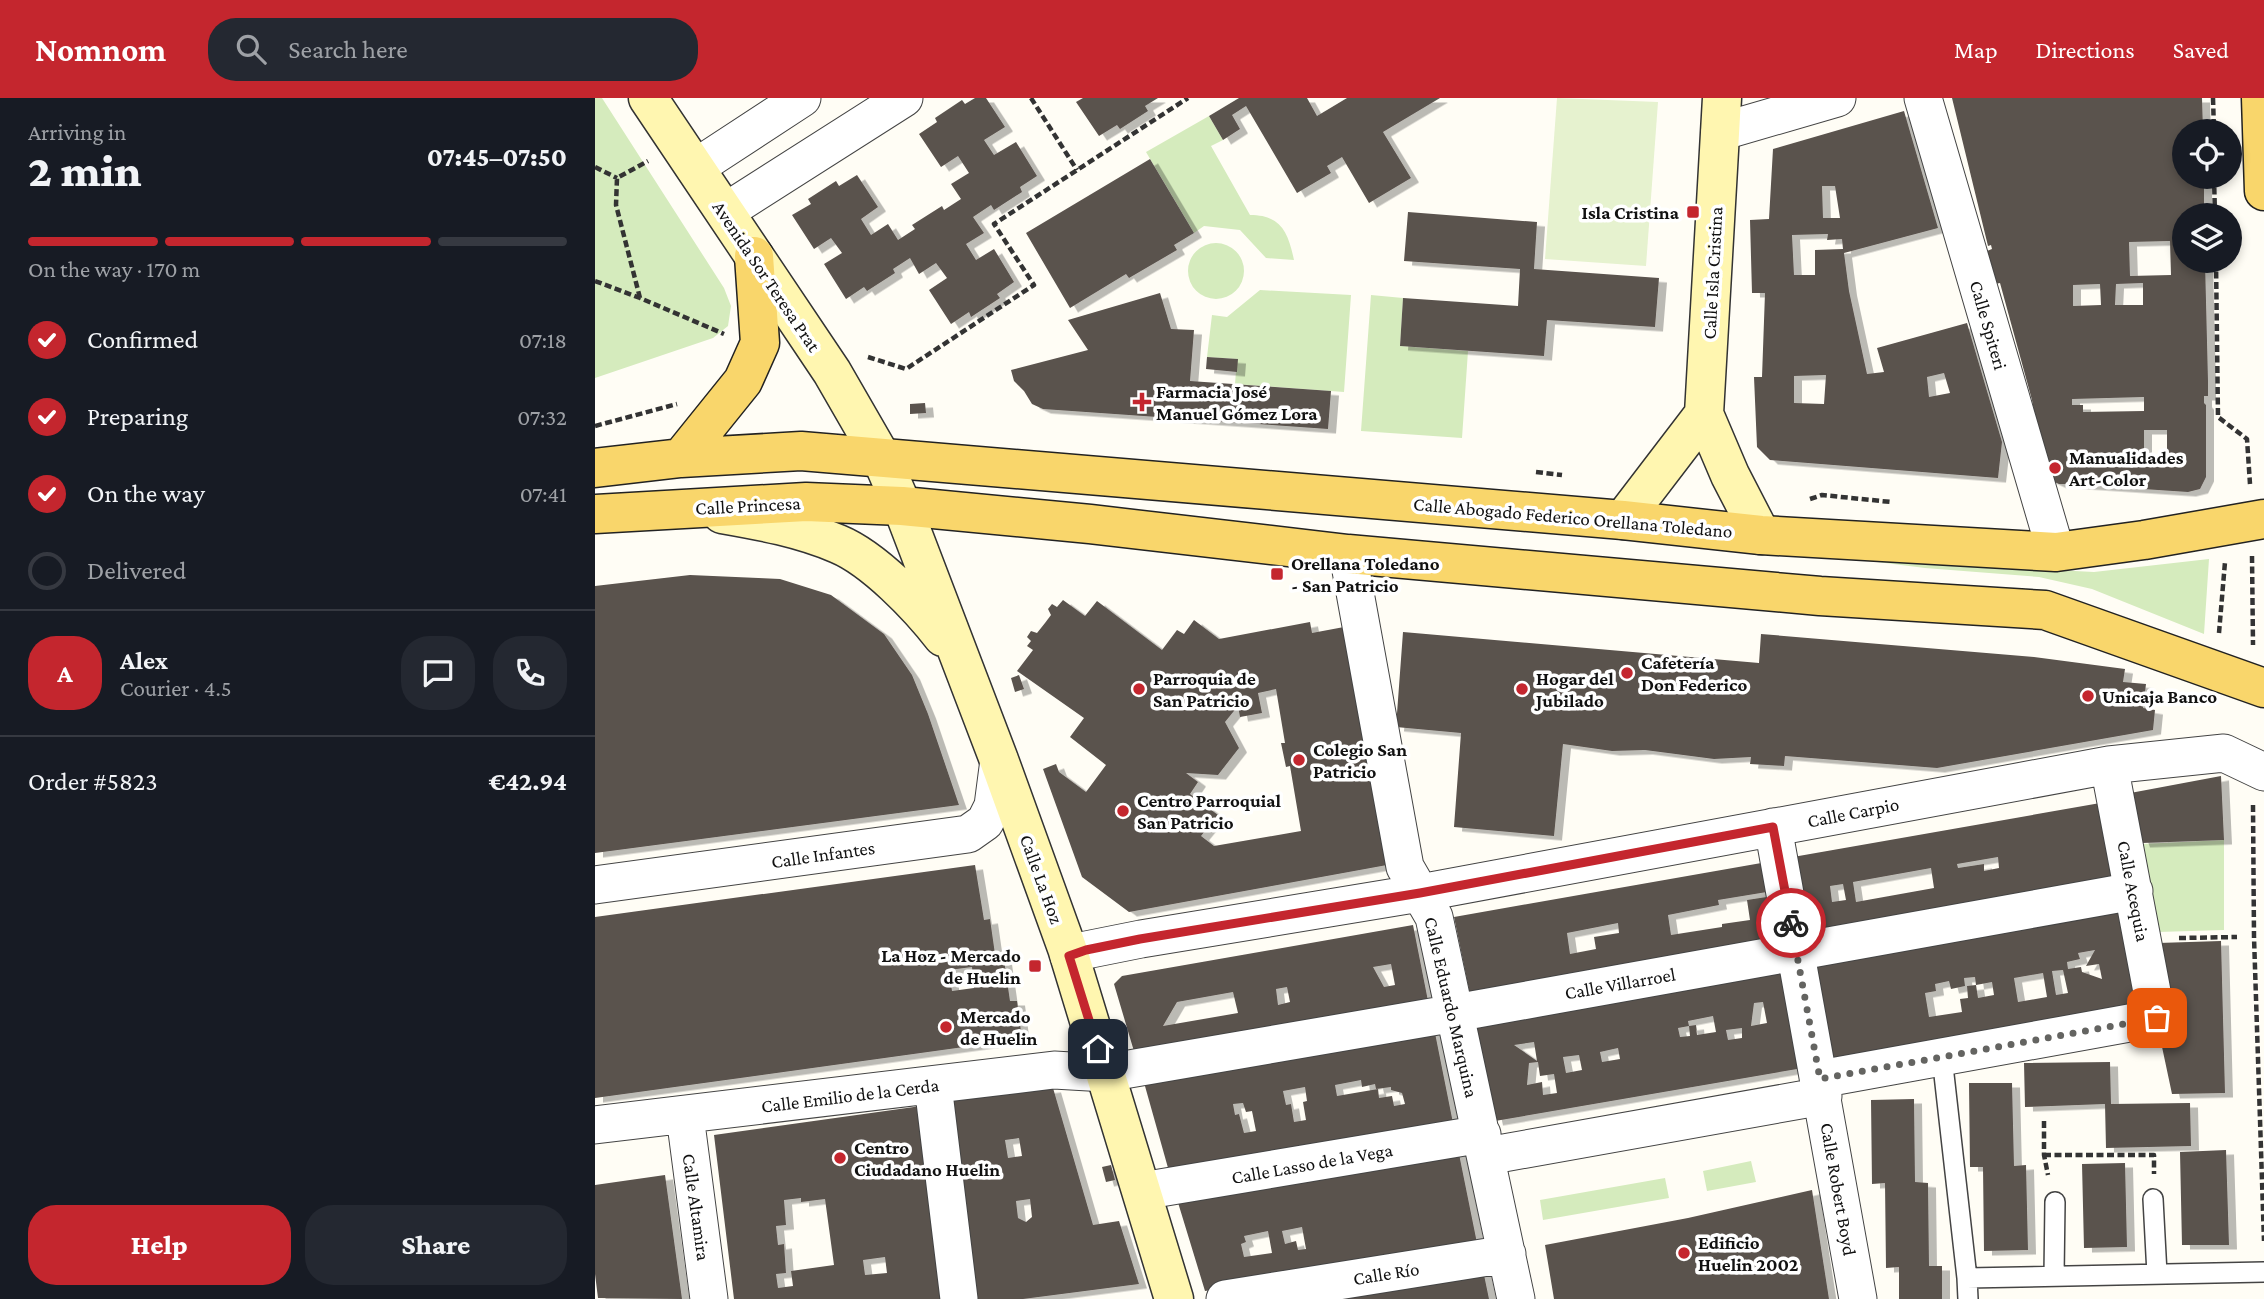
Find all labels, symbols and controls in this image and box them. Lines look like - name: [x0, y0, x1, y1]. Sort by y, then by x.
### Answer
- search box: [208, 18, 698, 81]
- icon: search: [232, 30, 270, 68]
- text: Nomnom: [35, 31, 166, 68]
- text: Search here: [288, 35, 408, 64]
- text: Map: [1954, 36, 1998, 63]
- text: Directions: [2036, 36, 2135, 63]
- text: Saved: [2173, 36, 2229, 63]
- text: Arriving in: [28, 119, 126, 145]
- map controls: [2172, 119, 2242, 273]
- button: locate: [2172, 119, 2242, 189]
- text: 07:45–07:50: [427, 143, 567, 172]
- text: 2 min: [28, 145, 142, 196]
- street label: Avenida Sor Teresa Prat: [708, 197, 825, 356]
- place label: Isla Cristina: [1581, 202, 1680, 223]
- button: layers: [2172, 203, 2242, 273]
- marker: Isla Cristina: [1685, 204, 1701, 220]
- street label: Calle Isla Cristina: [1699, 206, 1726, 340]
- text: On the way · 170 m: [28, 256, 200, 282]
- street label: Calle Spiteri: [1966, 278, 2011, 372]
- icon: check: [28, 321, 66, 359]
- text: Confirmed: [87, 325, 198, 354]
- text: 07:18: [519, 327, 567, 353]
- place label: Farmacia José Manuel Gómez Lora: [1156, 381, 1318, 424]
- marker: Farmacia José Manuel Gómez Lora: [1134, 394, 1150, 410]
- icon: check: [28, 398, 66, 436]
- text: Preparing: [87, 402, 188, 431]
- text: 07:32: [517, 404, 567, 430]
- place label: Manualidades Art-Color: [2068, 447, 2184, 490]
- marker: Manualidades Art-Color: [2047, 460, 2063, 476]
- icon: check: [28, 475, 66, 513]
- text: On the way: [87, 479, 205, 508]
- text: 07:41: [520, 481, 567, 507]
- street label: Calle Princesa: [695, 492, 802, 519]
- street label: Calle Abogado Federico Orellana Toledano: [1413, 493, 1733, 542]
- place label: Orellana Toledano - San Patricio: [1291, 553, 1440, 596]
- text: Delivered: [87, 556, 186, 585]
- marker: Orellana Toledano - San Patricio: [1269, 566, 1285, 582]
- button: chat: [401, 636, 475, 710]
- button: phone: [493, 636, 567, 710]
- text: Alex: [120, 646, 168, 675]
- place label: Cafetería Don Federico: [1641, 652, 1748, 695]
- text: A: [57, 659, 73, 688]
- marker: Cafetería Don Federico: [1619, 665, 1635, 681]
- place label: Parroquia de San Patricio: [1153, 668, 1256, 711]
- place label: Hogar del Jubilado: [1534, 668, 1614, 711]
- text: Courier · 4.5: [120, 675, 232, 701]
- marker: Parroquia de San Patricio: [1131, 681, 1147, 697]
- marker: Hogar del Jubilado: [1514, 681, 1530, 697]
- place label: Unicaja Banco: [2102, 686, 2217, 708]
- marker: Unicaja Banco: [2080, 688, 2096, 704]
- place label: Colegio San Patricio: [1313, 739, 1407, 782]
- marker: Colegio San Patricio: [1291, 752, 1307, 768]
- text: Order #5823: [28, 767, 158, 796]
- text: €42.94: [488, 767, 567, 796]
- place label: Centro Parroquial San Patricio: [1137, 790, 1282, 833]
- street label: Calle Carpio: [1806, 793, 1901, 832]
- marker: Centro Parroquial San Patricio: [1115, 803, 1131, 819]
- street label: Calle La Hoz: [1016, 832, 1067, 927]
- street label: Calle Infantes: [770, 837, 876, 872]
- street label: Calle Acequia: [2113, 839, 2154, 944]
- courier: [1756, 888, 1826, 958]
- icon: bike: [1772, 904, 1810, 942]
- street label: Calle Eduardo Marquina: [1420, 915, 1483, 1100]
- place label: La Hoz - Mercado de Huelin: [881, 945, 1021, 988]
- marker: La Hoz - Mercado de Huelin: [1027, 958, 1043, 974]
- street label: Calle Villarroel: [1563, 963, 1677, 1004]
- pin: [2127, 988, 2187, 1048]
- icon: bag: [2138, 999, 2176, 1037]
- place label: Mercado de Huelin: [960, 1006, 1038, 1049]
- marker: Mercado de Huelin: [938, 1019, 954, 1035]
- pin: [1068, 1019, 1128, 1079]
- icon: home: [1079, 1030, 1117, 1068]
- street label: Calle Emilio de la Cerda: [760, 1074, 940, 1117]
- street label: Calle Robert Boyd: [1816, 1121, 1861, 1257]
- place label: Centro Ciudadano Huelin: [854, 1137, 1000, 1180]
- street label: Calle Lasso de la Vega: [1230, 1139, 1395, 1188]
- marker: Centro Ciudadano Huelin: [832, 1150, 848, 1166]
- street label: Calle Altamira: [679, 1152, 714, 1262]
- button: Help: [28, 1205, 291, 1285]
- button: Share: [305, 1205, 567, 1285]
- place label: Edificio Huelin 2002: [1698, 1232, 1799, 1275]
- marker: Edificio Huelin 2002: [1676, 1245, 1692, 1261]
- street label: Calle Río: [1351, 1258, 1421, 1289]

